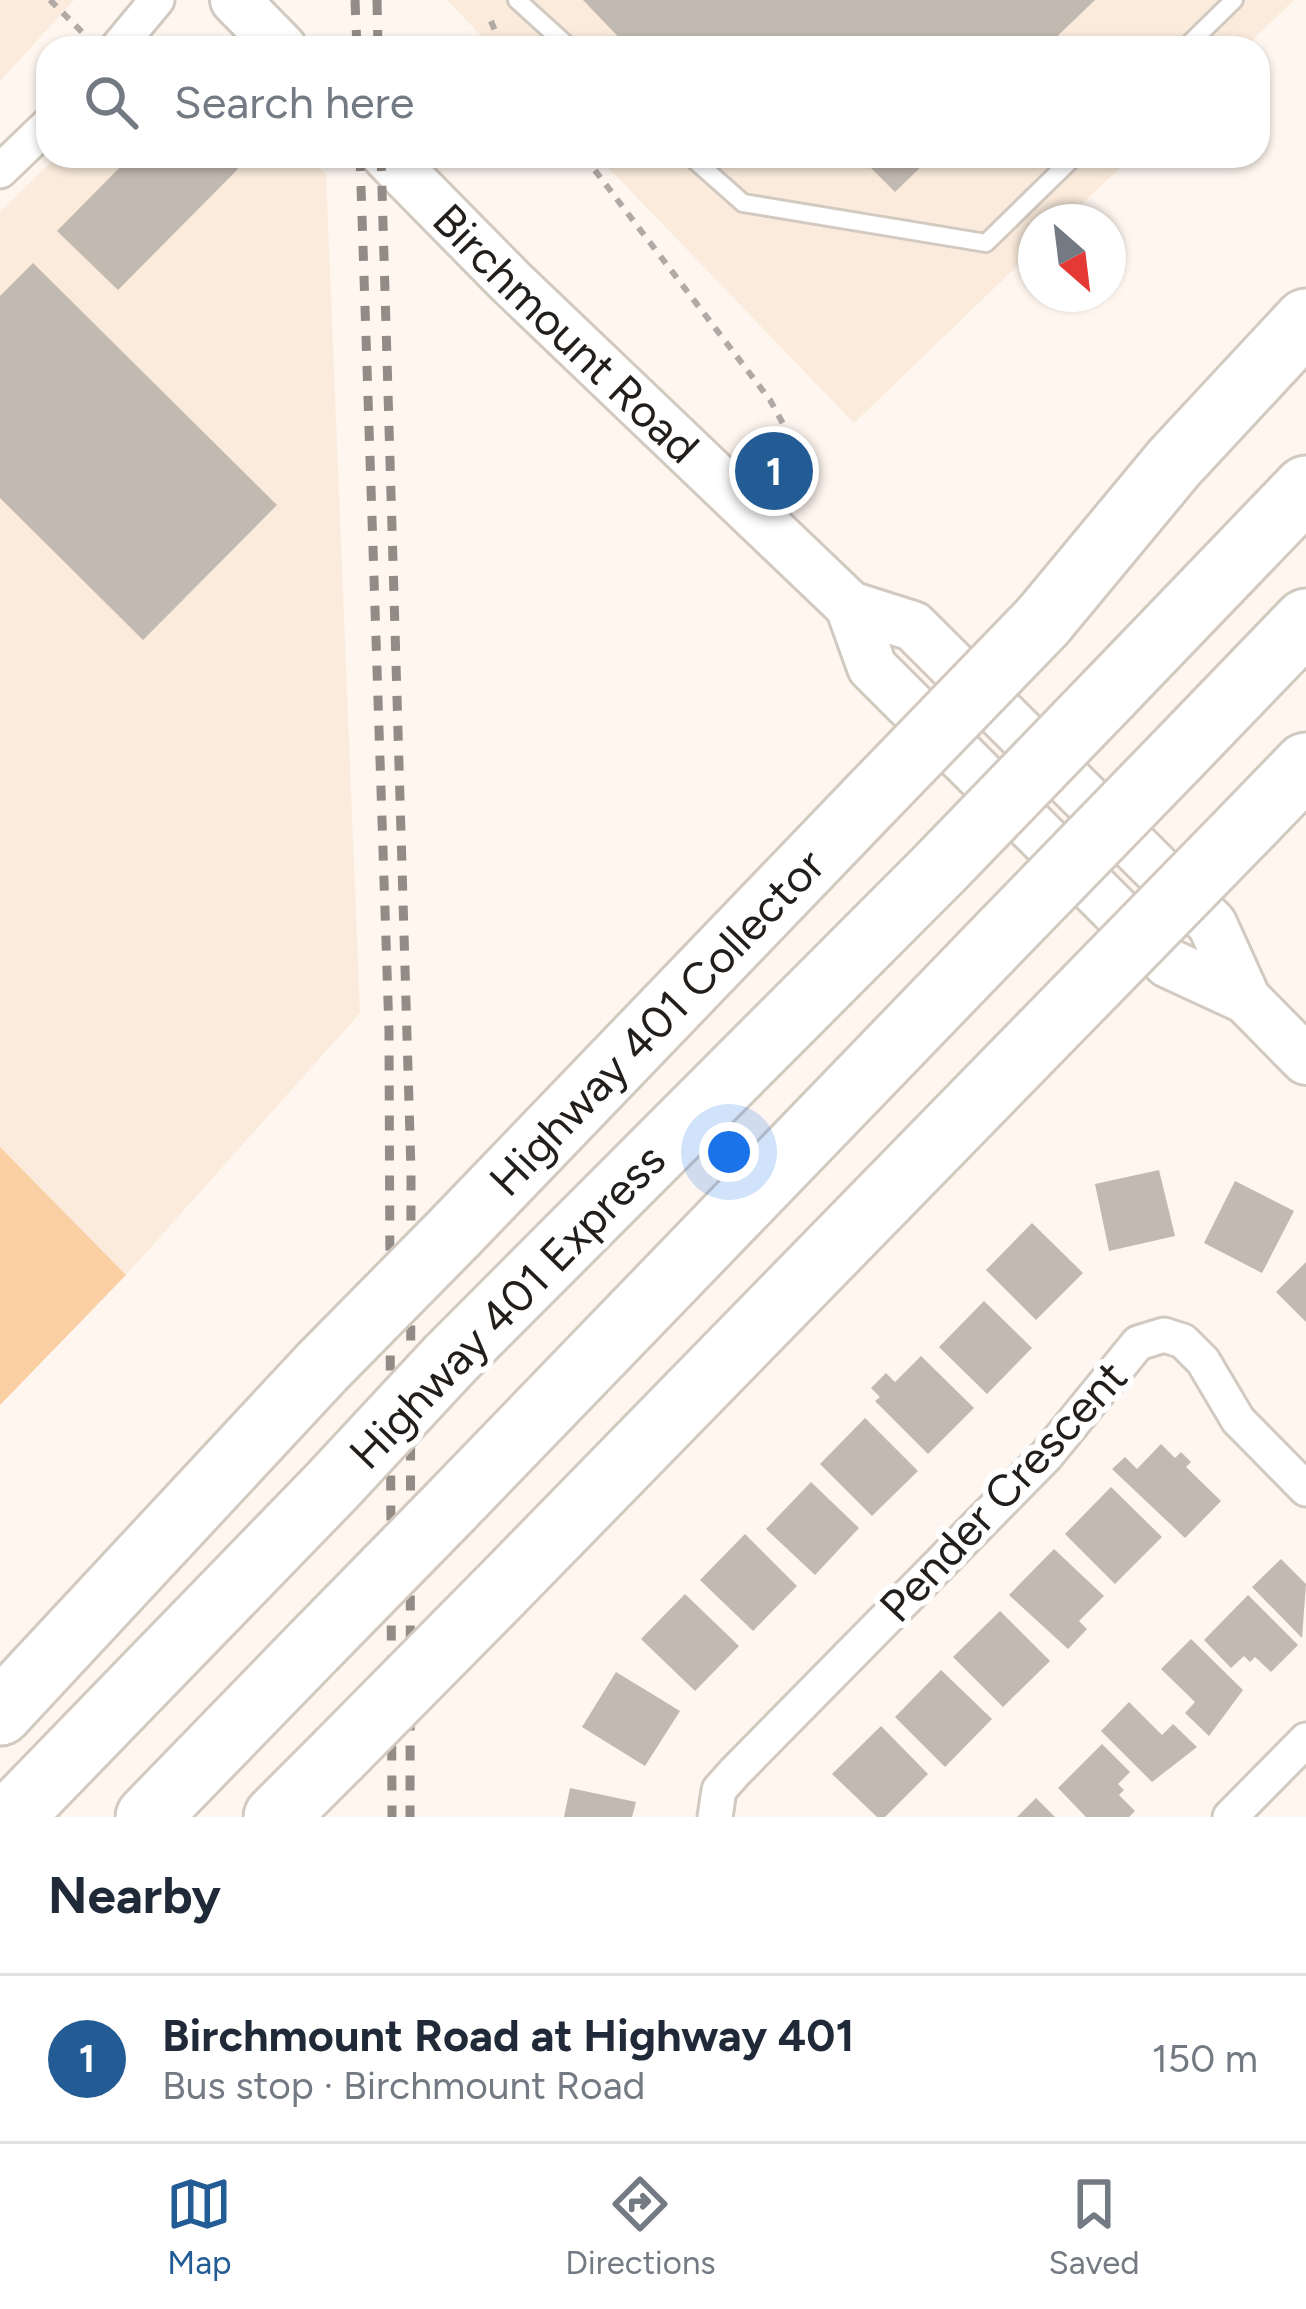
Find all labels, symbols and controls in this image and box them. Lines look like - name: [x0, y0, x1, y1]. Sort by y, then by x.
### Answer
- search box: [36, 36, 1270, 168]
- icon: search: [78, 69, 144, 135]
- text: Search here: [174, 75, 414, 129]
- street label: Birchmount Road: [422, 192, 710, 474]
- north arrow: [1018, 204, 1126, 312]
- pin: 1: [735, 426, 813, 516]
- street label: Highway 401 Collector: [478, 838, 835, 1207]
- your location: [699, 1122, 759, 1182]
- street label: Highway 401 Express: [338, 1132, 676, 1480]
- street label: Pender Crescent: [868, 1349, 1138, 1633]
- text: Nearby: [48, 1865, 221, 1926]
- text: Birchmount Road at Highway 401: [162, 2008, 854, 2062]
- text: 1: [79, 2035, 95, 2082]
- text: 150 m: [1152, 2035, 1258, 2082]
- text: Bus stop · Birchmount Road: [162, 2062, 645, 2109]
- tab: Map: [166, 2171, 232, 2282]
- tab: Directions: [565, 2171, 716, 2282]
- tab: Saved: [1049, 2171, 1140, 2282]

